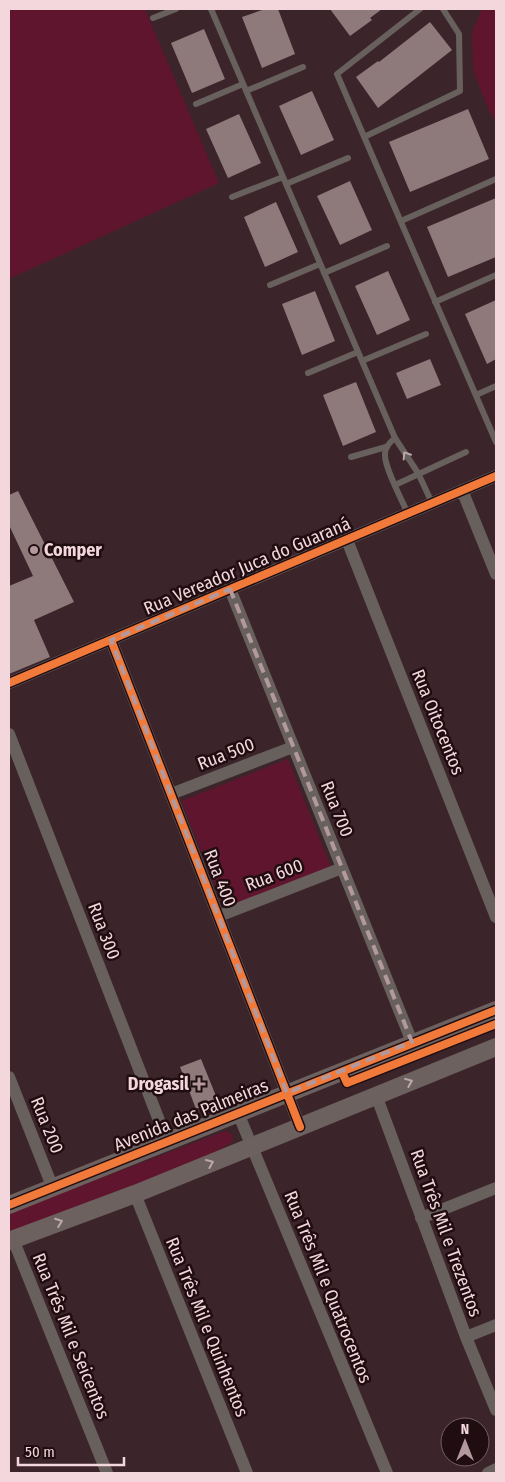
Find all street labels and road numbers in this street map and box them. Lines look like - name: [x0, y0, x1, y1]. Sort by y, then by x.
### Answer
- street label: Rua Vereador Juca do Guaraná: [140, 512, 354, 620]
- street label: Rua Oitocentos: [407, 666, 469, 778]
- street label: Rua 500: [194, 733, 258, 775]
- street label: Rua 700: [316, 778, 358, 840]
- street label: Rua 400: [199, 846, 241, 910]
- street label: Rua 600: [242, 854, 306, 896]
- street label: Rua 300: [83, 899, 125, 963]
- street label: Avenida das Palmeiras: [111, 1074, 272, 1156]
- street label: Rua 200: [26, 1094, 68, 1156]
- street label: Rua Três Mil e Trezentos: [405, 1146, 487, 1320]
- street label: Rua Três Mil e Quatrocentos: [279, 1188, 377, 1387]
- street label: Rua Três Mil e Quinhentos: [161, 1234, 253, 1420]
- street label: Rua Três Mil e Seicentos: [28, 1250, 114, 1422]

